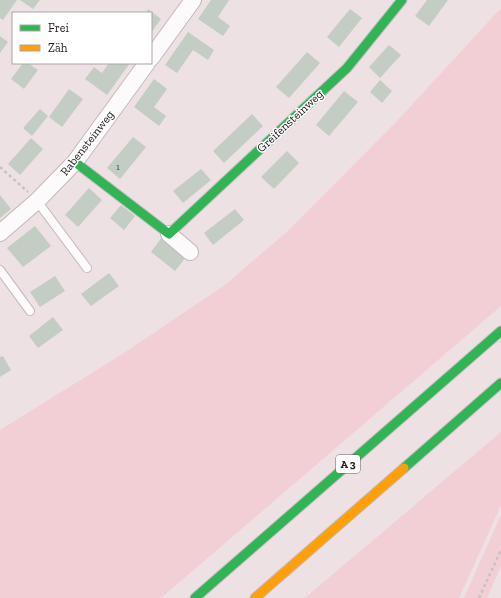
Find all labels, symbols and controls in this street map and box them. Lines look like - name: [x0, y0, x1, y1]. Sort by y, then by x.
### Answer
- legend: [12, 12, 152, 64]
- text: Frei: [48, 21, 69, 35]
- text: Zäh: [48, 41, 68, 55]
- street label: Greifensteinweg: [254, 87, 326, 155]
- street label: Rabensteinweg: [57, 107, 117, 178]
- house number: 1: [116, 161, 120, 173]
- road number: A 3: [336, 455, 360, 473]

